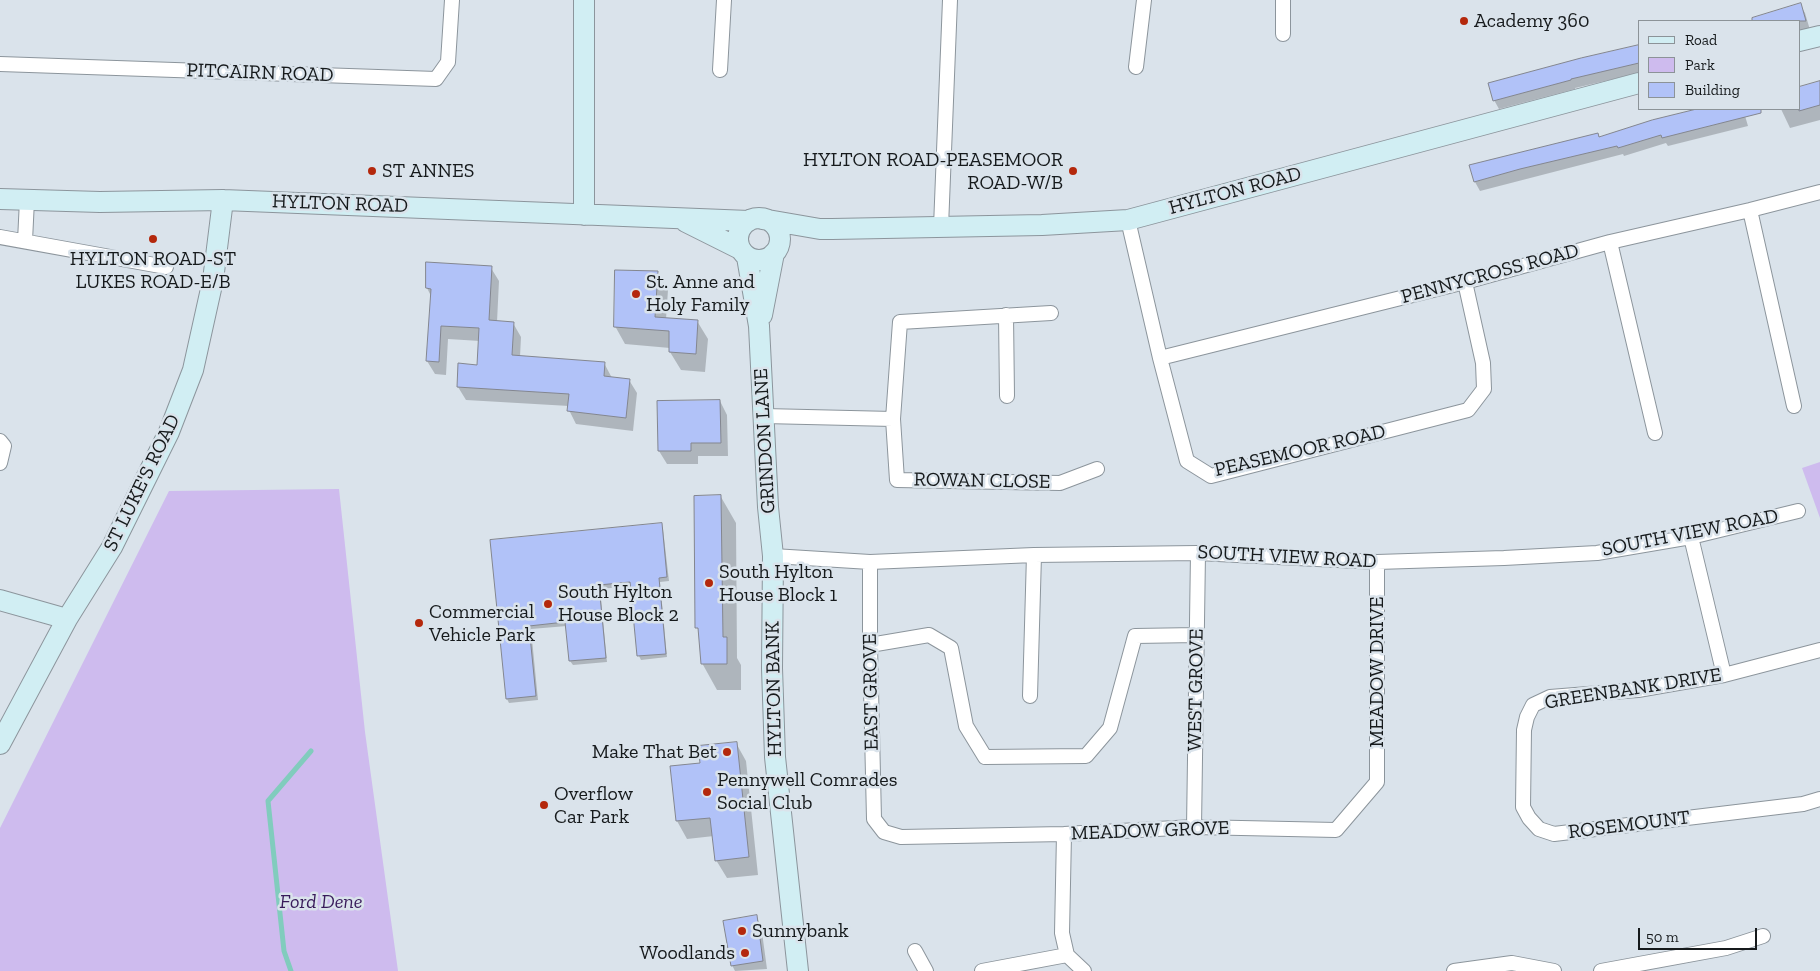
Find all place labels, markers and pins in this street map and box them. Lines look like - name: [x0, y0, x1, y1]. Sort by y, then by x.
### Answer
- place label: Academy 360: [1474, 9, 1589, 33]
- marker: Academy 360: [1458, 15, 1470, 27]
- place label: HYLTON ROAD-PEASEMOOR ROAD-W/B: [803, 148, 1063, 195]
- place label: ST ANNES: [382, 159, 474, 183]
- marker: ST ANNES: [366, 165, 378, 177]
- marker: HYLTON ROAD-PEASEMOOR ROAD-W/B: [1067, 165, 1079, 177]
- marker: HYLTON ROAD-ST LUKES ROAD-E/B: [147, 233, 159, 245]
- place label: HYLTON ROAD-ST LUKES ROAD-E/B: [70, 247, 236, 294]
- place label: St. Anne and Holy Family: [646, 270, 755, 317]
- marker: St. Anne and Holy Family: [630, 288, 642, 300]
- place label: South Hylton House Block 1: [719, 560, 837, 607]
- marker: South Hylton House Block 1: [703, 577, 715, 589]
- place label: South Hylton House Block 2: [558, 580, 679, 627]
- marker: South Hylton House Block 2: [542, 598, 554, 610]
- place label: Commercial Vehicle Park: [429, 600, 535, 647]
- marker: Commercial Vehicle Park: [413, 617, 425, 629]
- place label: Make That Bet: [592, 740, 717, 764]
- marker: Make That Bet: [721, 746, 733, 758]
- place label: Pennywell Comrades Social Club: [717, 768, 897, 815]
- place label: Overflow Car Park: [554, 782, 633, 829]
- marker: Pennywell Comrades Social Club: [701, 786, 713, 798]
- marker: Overflow Car Park: [538, 799, 550, 811]
- place label: Sunnybank: [752, 919, 849, 943]
- marker: Sunnybank: [736, 925, 748, 937]
- place label: Woodlands: [640, 941, 735, 965]
- marker: Woodlands: [739, 947, 751, 959]

